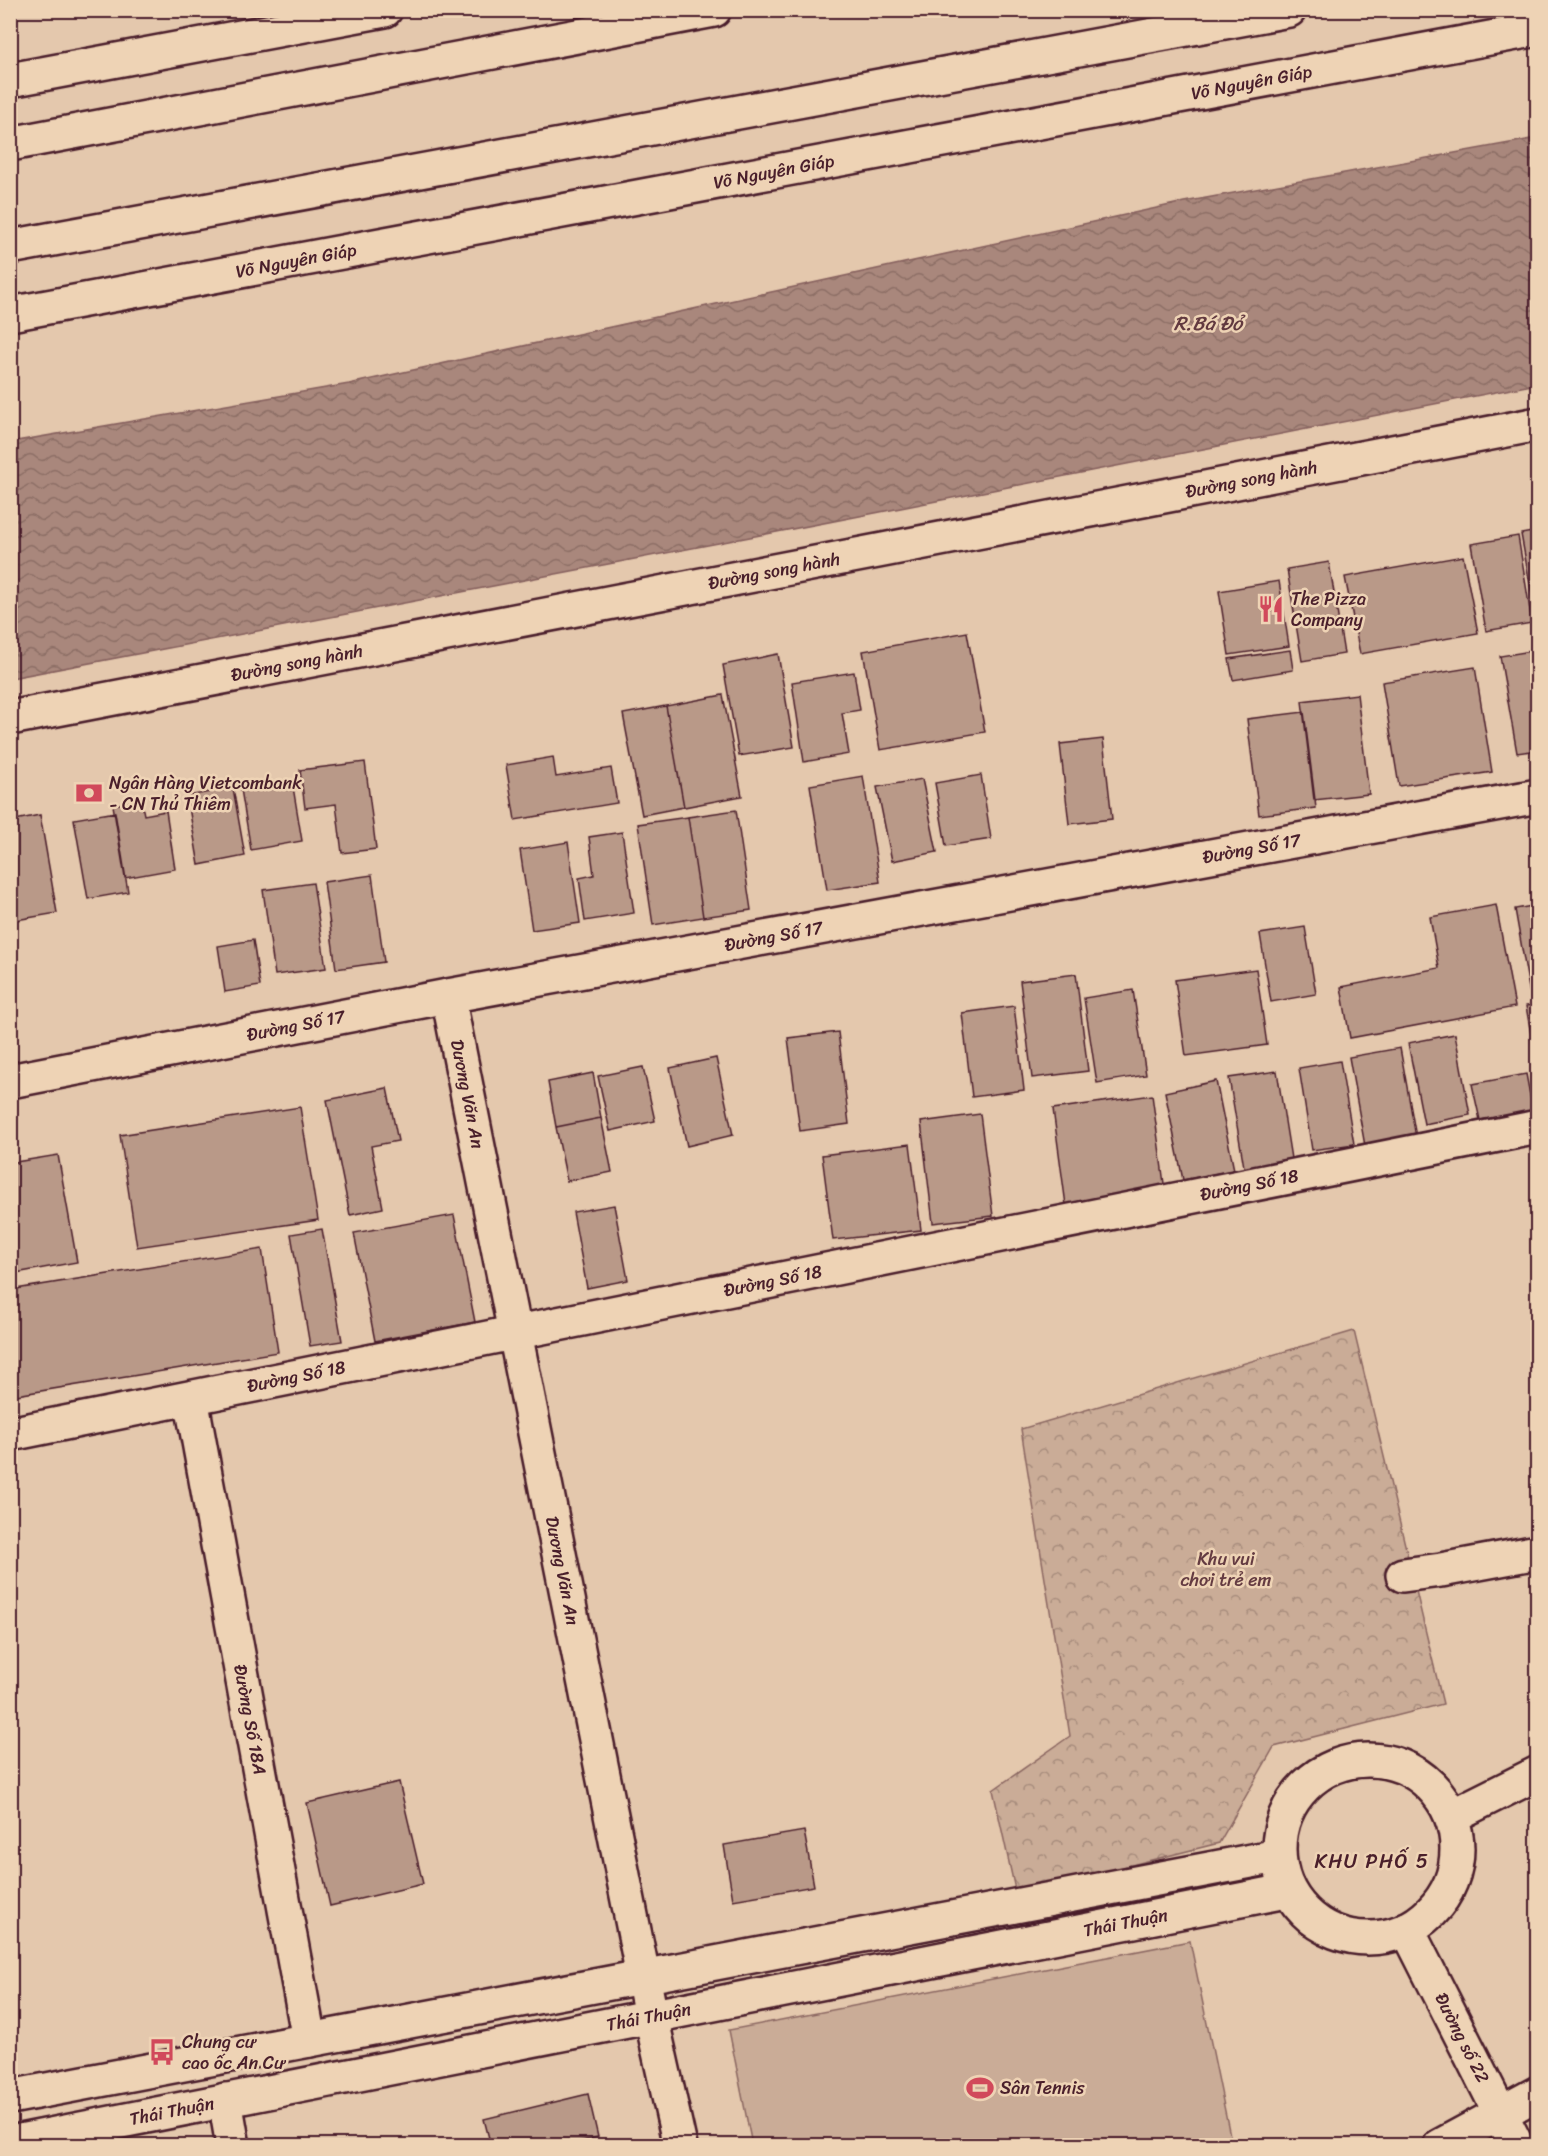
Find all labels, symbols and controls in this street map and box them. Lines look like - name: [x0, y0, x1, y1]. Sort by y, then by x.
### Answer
- street label: Võ Nguyên Giáp: [1189, 55, 1315, 109]
- street label: Võ Nguyên Giáp: [711, 145, 837, 198]
- street label: Võ Nguyên Giáp: [233, 234, 360, 288]
- water label: R.Bá Đỏ: [1174, 306, 1246, 341]
- street label: Đường song hành: [1183, 451, 1320, 508]
- street label: Đường song hành: [705, 543, 843, 599]
- place label: The Pizza Company: [1291, 583, 1366, 636]
- restaurant icon: The Pizza Company: [1256, 594, 1286, 624]
- street label: Đường song hành: [228, 634, 365, 691]
- place label: Ngân Hàng Vietcombank - CN Thủ Thiêm: [109, 767, 302, 820]
- bank icon: Ngân Hàng Vietcombank - CN Thủ Thiêm: [74, 778, 104, 808]
- street label: Đường Số 17: [1200, 824, 1305, 873]
- street label: Đường Số 17: [722, 911, 827, 961]
- street label: Đường Số 17: [244, 1000, 349, 1051]
- street label: Dương Văn An: [441, 1037, 494, 1152]
- street label: Đường Số 18: [1197, 1159, 1301, 1211]
- street label: Đường Số 18: [721, 1255, 825, 1306]
- street label: Đường Số 18: [244, 1351, 349, 1402]
- street label: Dương Văn An: [536, 1513, 589, 1628]
- park label: Khu vui chơi trẻ em: [1181, 1543, 1272, 1596]
- street label: Đường Số 18A: [224, 1662, 276, 1777]
- district label: KHU PHỐ 5: [1315, 1844, 1429, 1879]
- street label: Thái Thuận: [1080, 1899, 1171, 1947]
- street label: Đường số 22: [1426, 1987, 1499, 2089]
- street label: Thái Thuận: [604, 1993, 694, 2041]
- place label: Chung cư cao ốc An Cư: [182, 2026, 287, 2079]
- bus stop icon: Chung cư cao ốc An Cư: [147, 2037, 177, 2067]
- place label: Sân Tennis: [1000, 2072, 1085, 2104]
- sports icon: Sân Tennis: [965, 2073, 995, 2103]
- street label: Thái Thuận: [127, 2087, 217, 2135]

